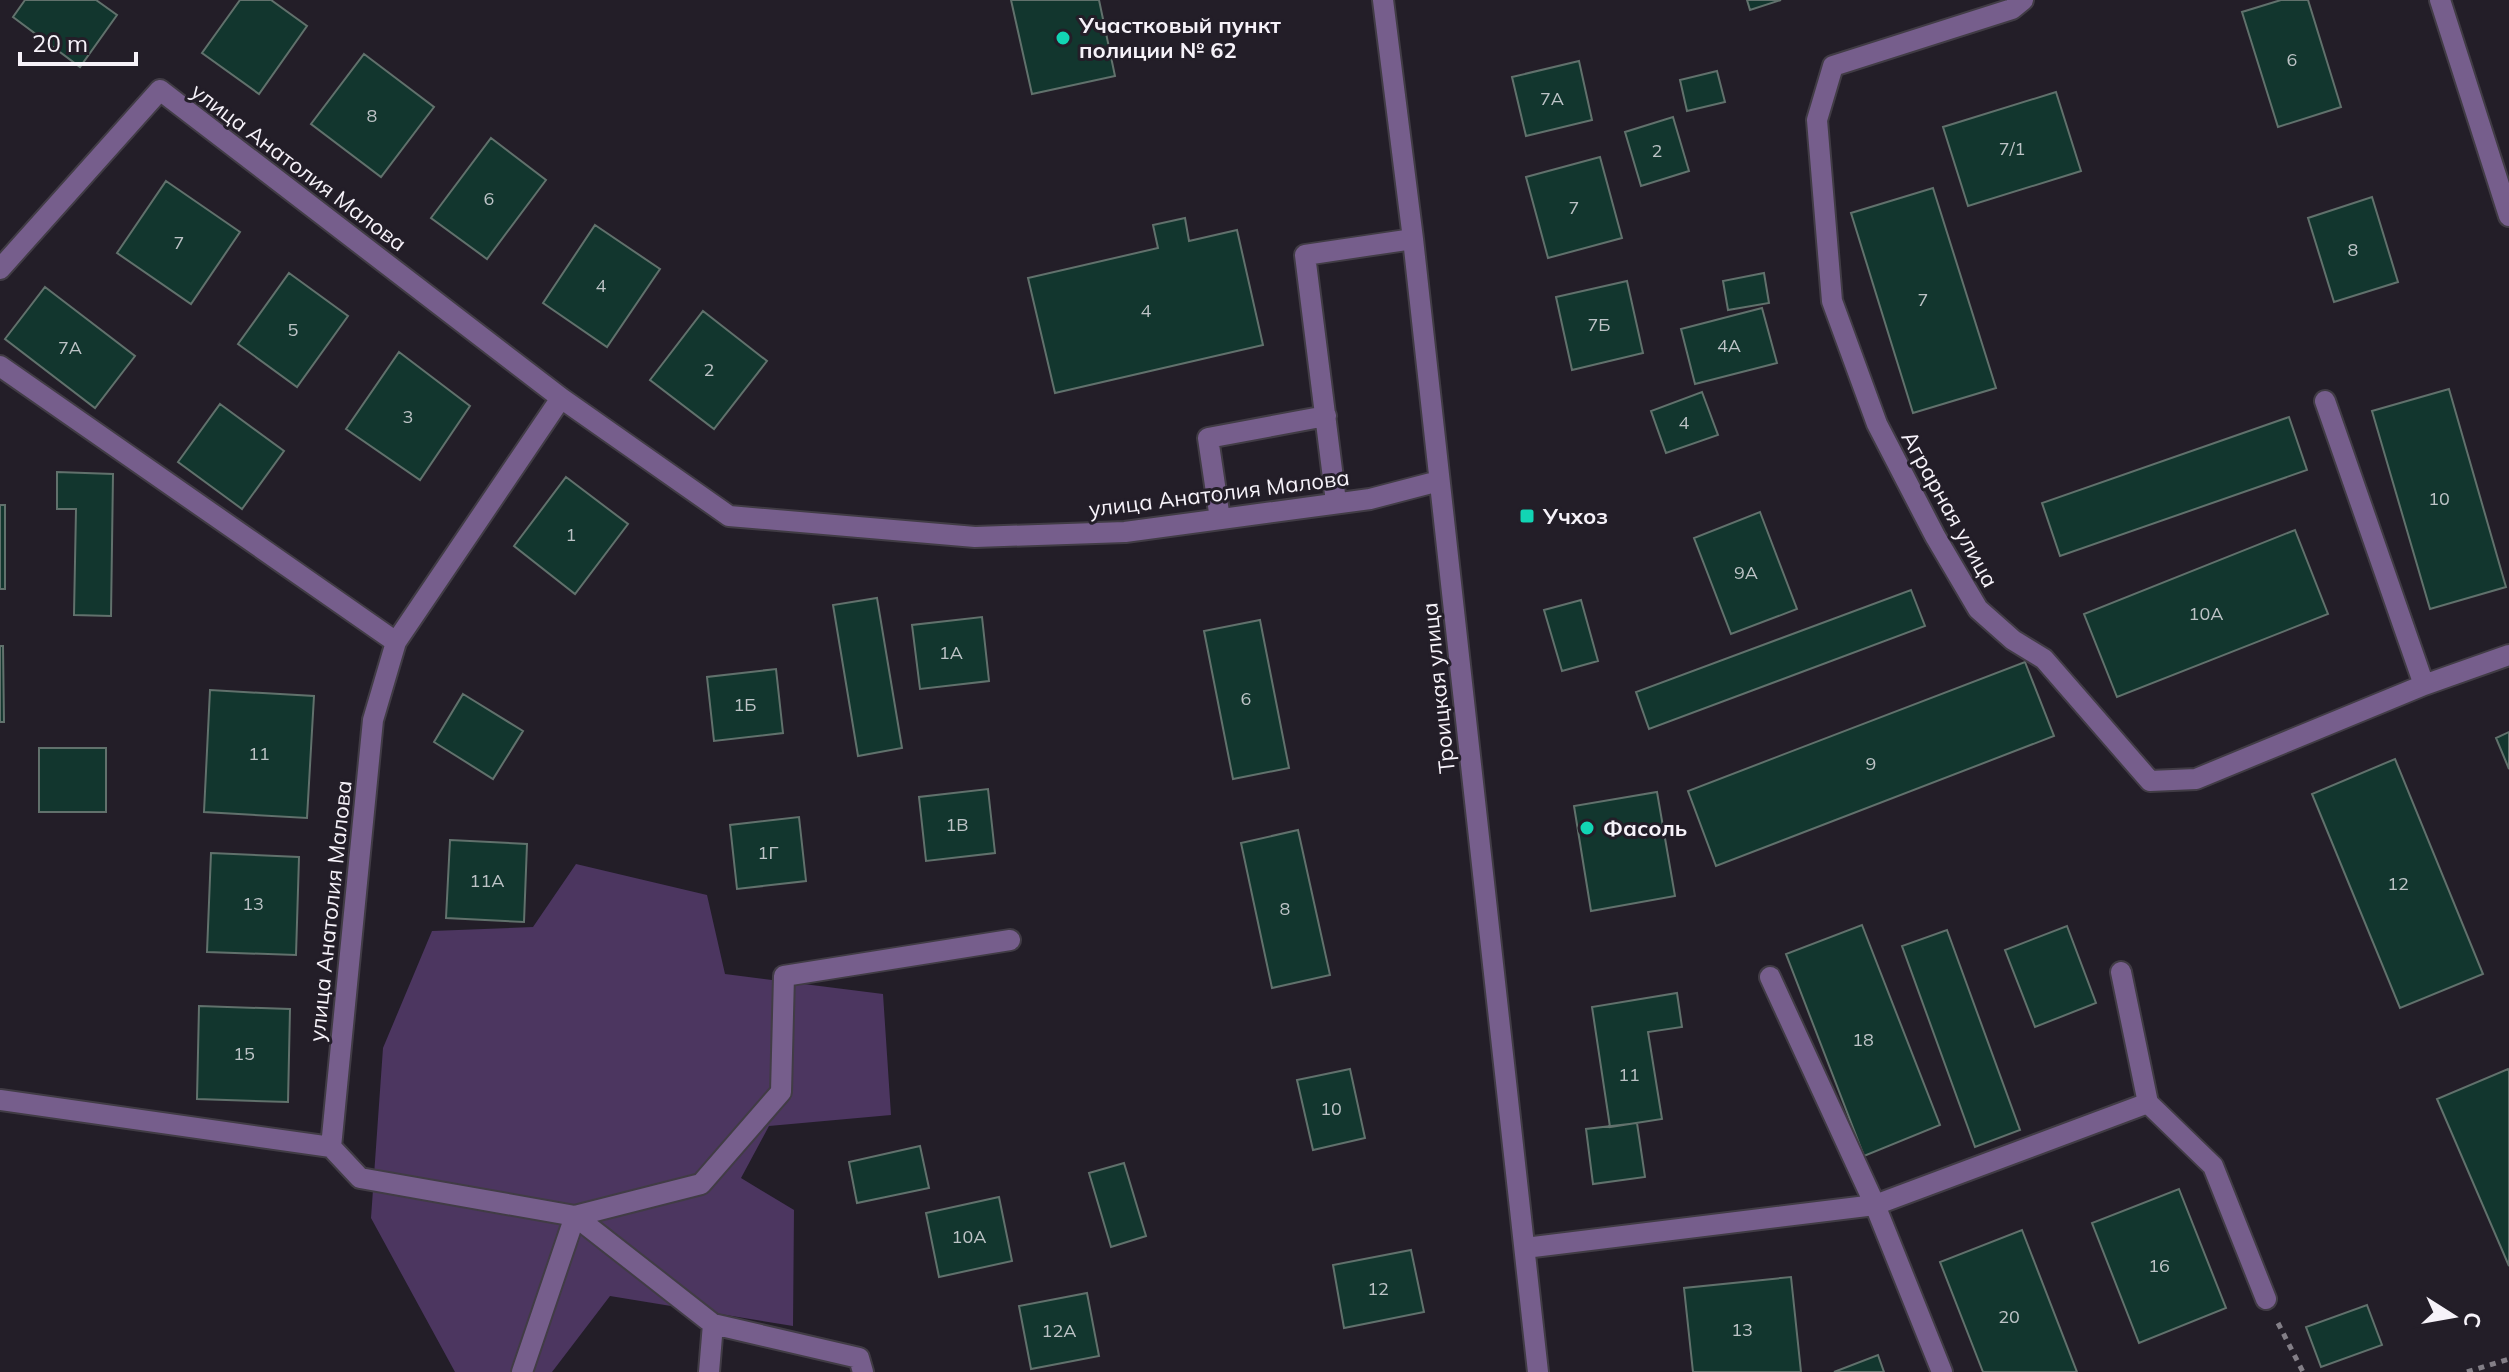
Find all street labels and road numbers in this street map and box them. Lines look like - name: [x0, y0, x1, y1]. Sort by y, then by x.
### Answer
- street label: улица Анатолия Малова: [186, 77, 412, 257]
- street label: Аграрная улица: [1895, 426, 2005, 592]
- street label: улица Анатолия Малова: [1087, 463, 1351, 523]
- street label: Троицкая улица: [1415, 601, 1461, 775]
- street label: улица Анатолия Малова: [302, 779, 358, 1043]

